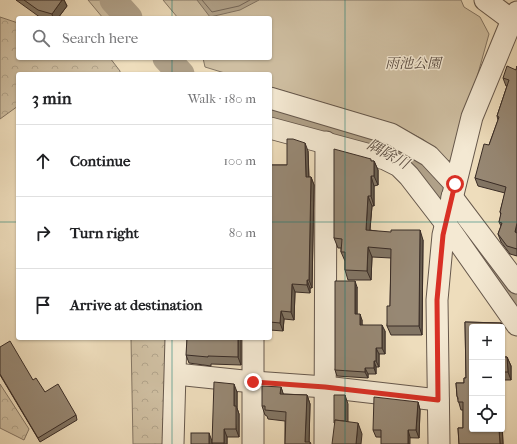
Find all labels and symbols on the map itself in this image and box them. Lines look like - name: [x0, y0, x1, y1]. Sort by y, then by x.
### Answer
- park label: 雨池公園: [385, 55, 443, 72]
- water label: 隅除川: [364, 135, 414, 174]
- route start: [446, 175, 464, 193]
- route end: [244, 373, 262, 391]

